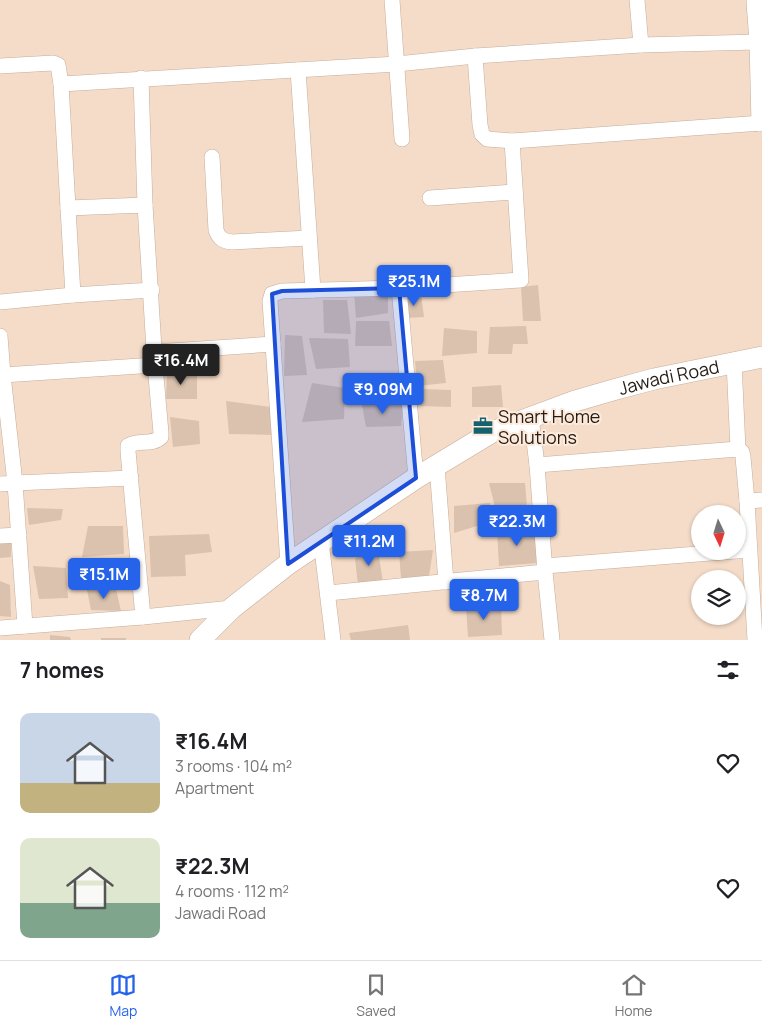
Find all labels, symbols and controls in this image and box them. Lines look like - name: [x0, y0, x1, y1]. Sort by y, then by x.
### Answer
- pin: ₹25.1M: [373, 264, 455, 307]
- text: ₹25.1M: [388, 270, 440, 292]
- pin: ₹16.4M: [140, 344, 222, 386]
- text: ₹16.4M: [153, 349, 209, 371]
- street label: Jawadi Road: [616, 354, 721, 400]
- pin: ₹9.09M: [342, 372, 424, 415]
- text: ₹9.09M: [354, 378, 412, 400]
- place label: Smart Home Solutions: [498, 404, 600, 449]
- office icon: Smart Home Solutions: [472, 415, 494, 437]
- pin: ₹22.3M: [476, 504, 558, 547]
- north arrow: [691, 505, 746, 560]
- map controls: [691, 505, 746, 625]
- text: ₹22.3M: [489, 510, 545, 532]
- pin: ₹11.2M: [328, 524, 410, 567]
- text: ₹11.2M: [343, 530, 395, 552]
- pin: ₹15.1M: [63, 558, 145, 600]
- text: ₹15.1M: [79, 563, 129, 585]
- button: layers: [691, 570, 746, 625]
- pin: ₹8.7M: [449, 578, 519, 621]
- text: ₹8.7M: [461, 584, 507, 606]
- text: 7 homes: [20, 656, 104, 684]
- icon: filters: [714, 656, 742, 684]
- text: ₹16.4M: [175, 727, 247, 755]
- icon: home: [60, 733, 120, 793]
- icon: heart: [714, 749, 742, 777]
- text: 3 rooms · 104 m²: [175, 755, 292, 777]
- text: Apartment: [175, 777, 254, 799]
- text: ₹22.3M: [175, 852, 250, 880]
- icon: home: [60, 858, 120, 918]
- icon: heart: [714, 874, 742, 902]
- text: 4 rooms · 112 m²: [175, 880, 289, 902]
- text: Jawadi Road: [175, 902, 266, 924]
- tab: Map: [109, 971, 137, 1020]
- tab: Saved: [356, 971, 396, 1020]
- tab: Home: [615, 971, 653, 1020]

